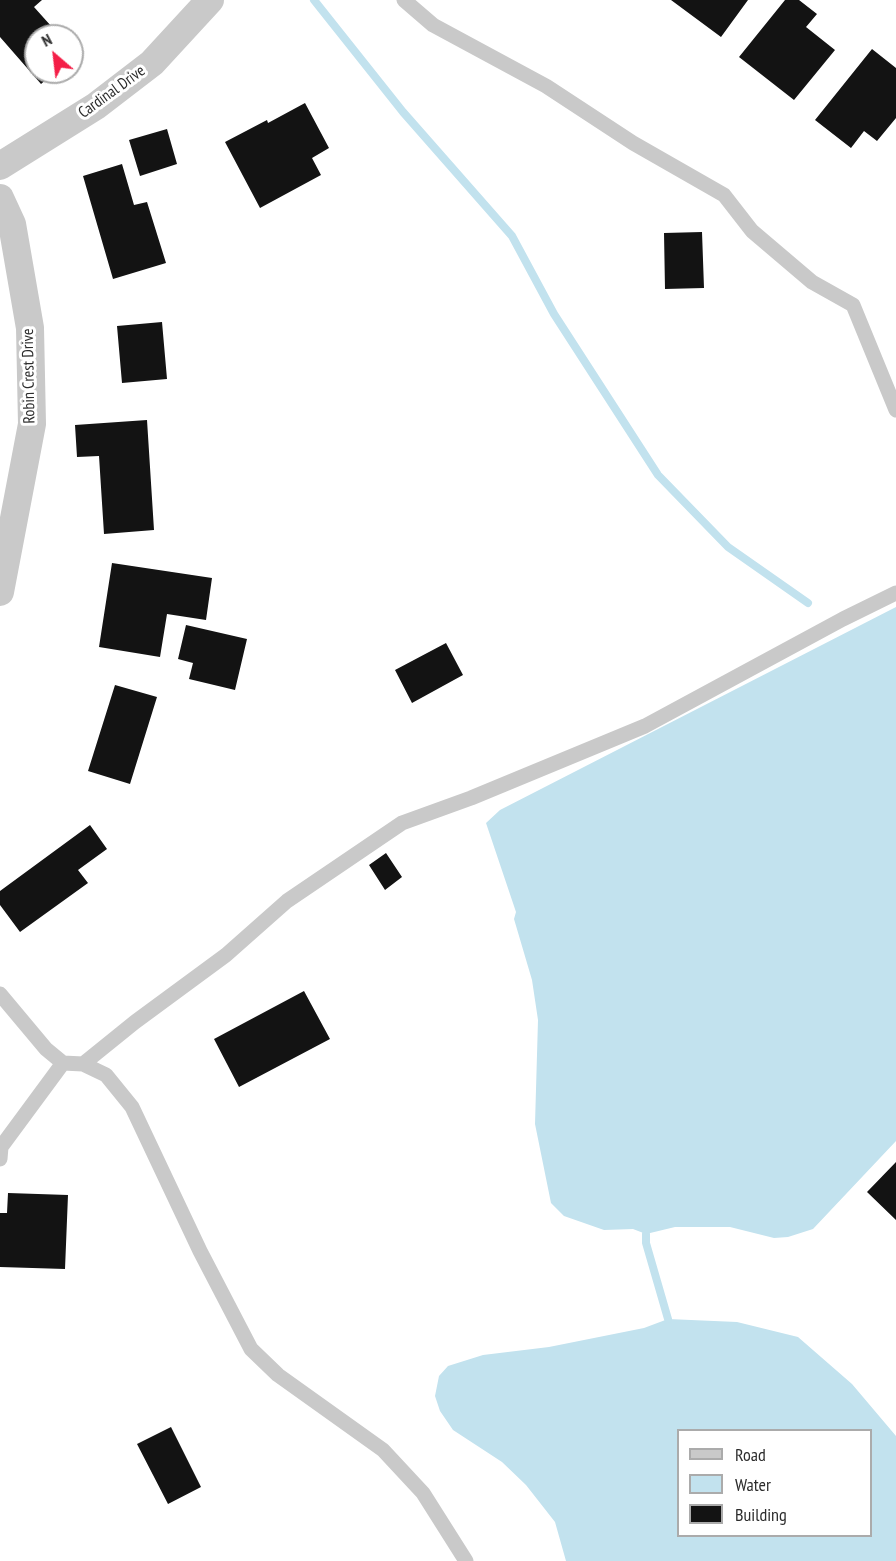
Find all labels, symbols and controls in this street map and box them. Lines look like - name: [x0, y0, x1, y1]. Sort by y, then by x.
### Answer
- north arrow: [24, 24, 84, 84]
- text: N: [38, 29, 55, 51]
- street label: Cardinal Drive: [75, 61, 149, 123]
- street label: Robin Crest Drive: [19, 328, 39, 424]
- legend: [677, 1429, 872, 1537]
- text: Road: [735, 1443, 766, 1466]
- text: Water: [735, 1473, 771, 1496]
- text: Building: [735, 1503, 787, 1526]

